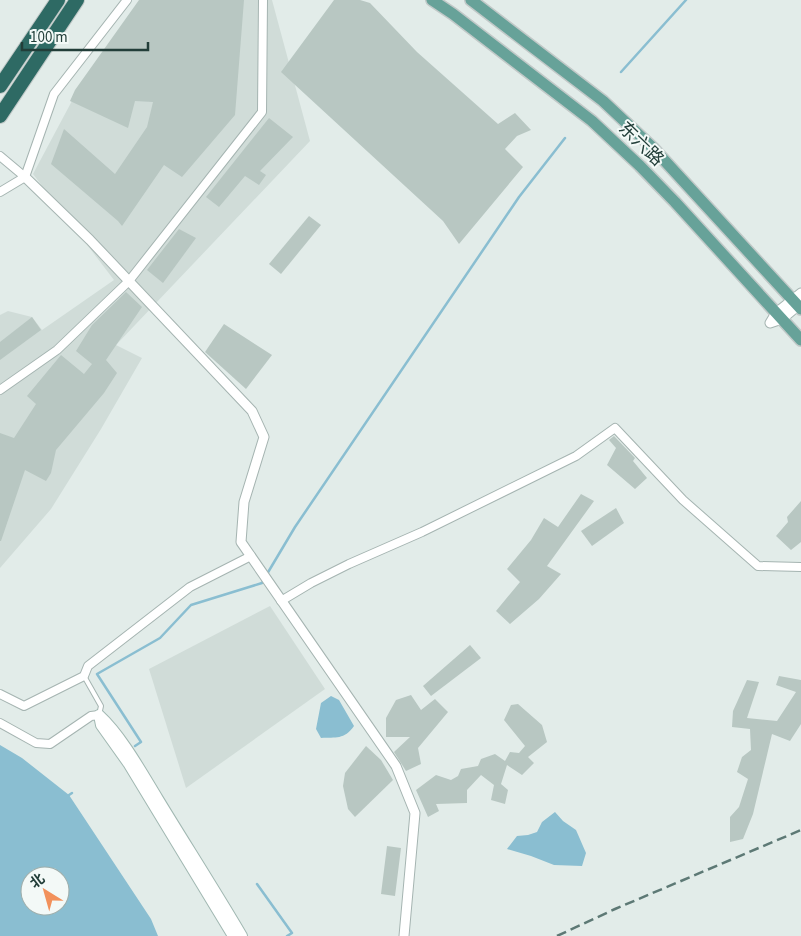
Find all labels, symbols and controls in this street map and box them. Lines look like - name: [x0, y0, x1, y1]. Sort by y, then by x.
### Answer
- scale bar: [22, 20, 149, 52]
- text: 100 m: [30, 27, 68, 48]
- street label: 东六路: [613, 116, 669, 172]
- north arrow: [20, 866, 70, 916]
- text: 北: [26, 869, 49, 894]

